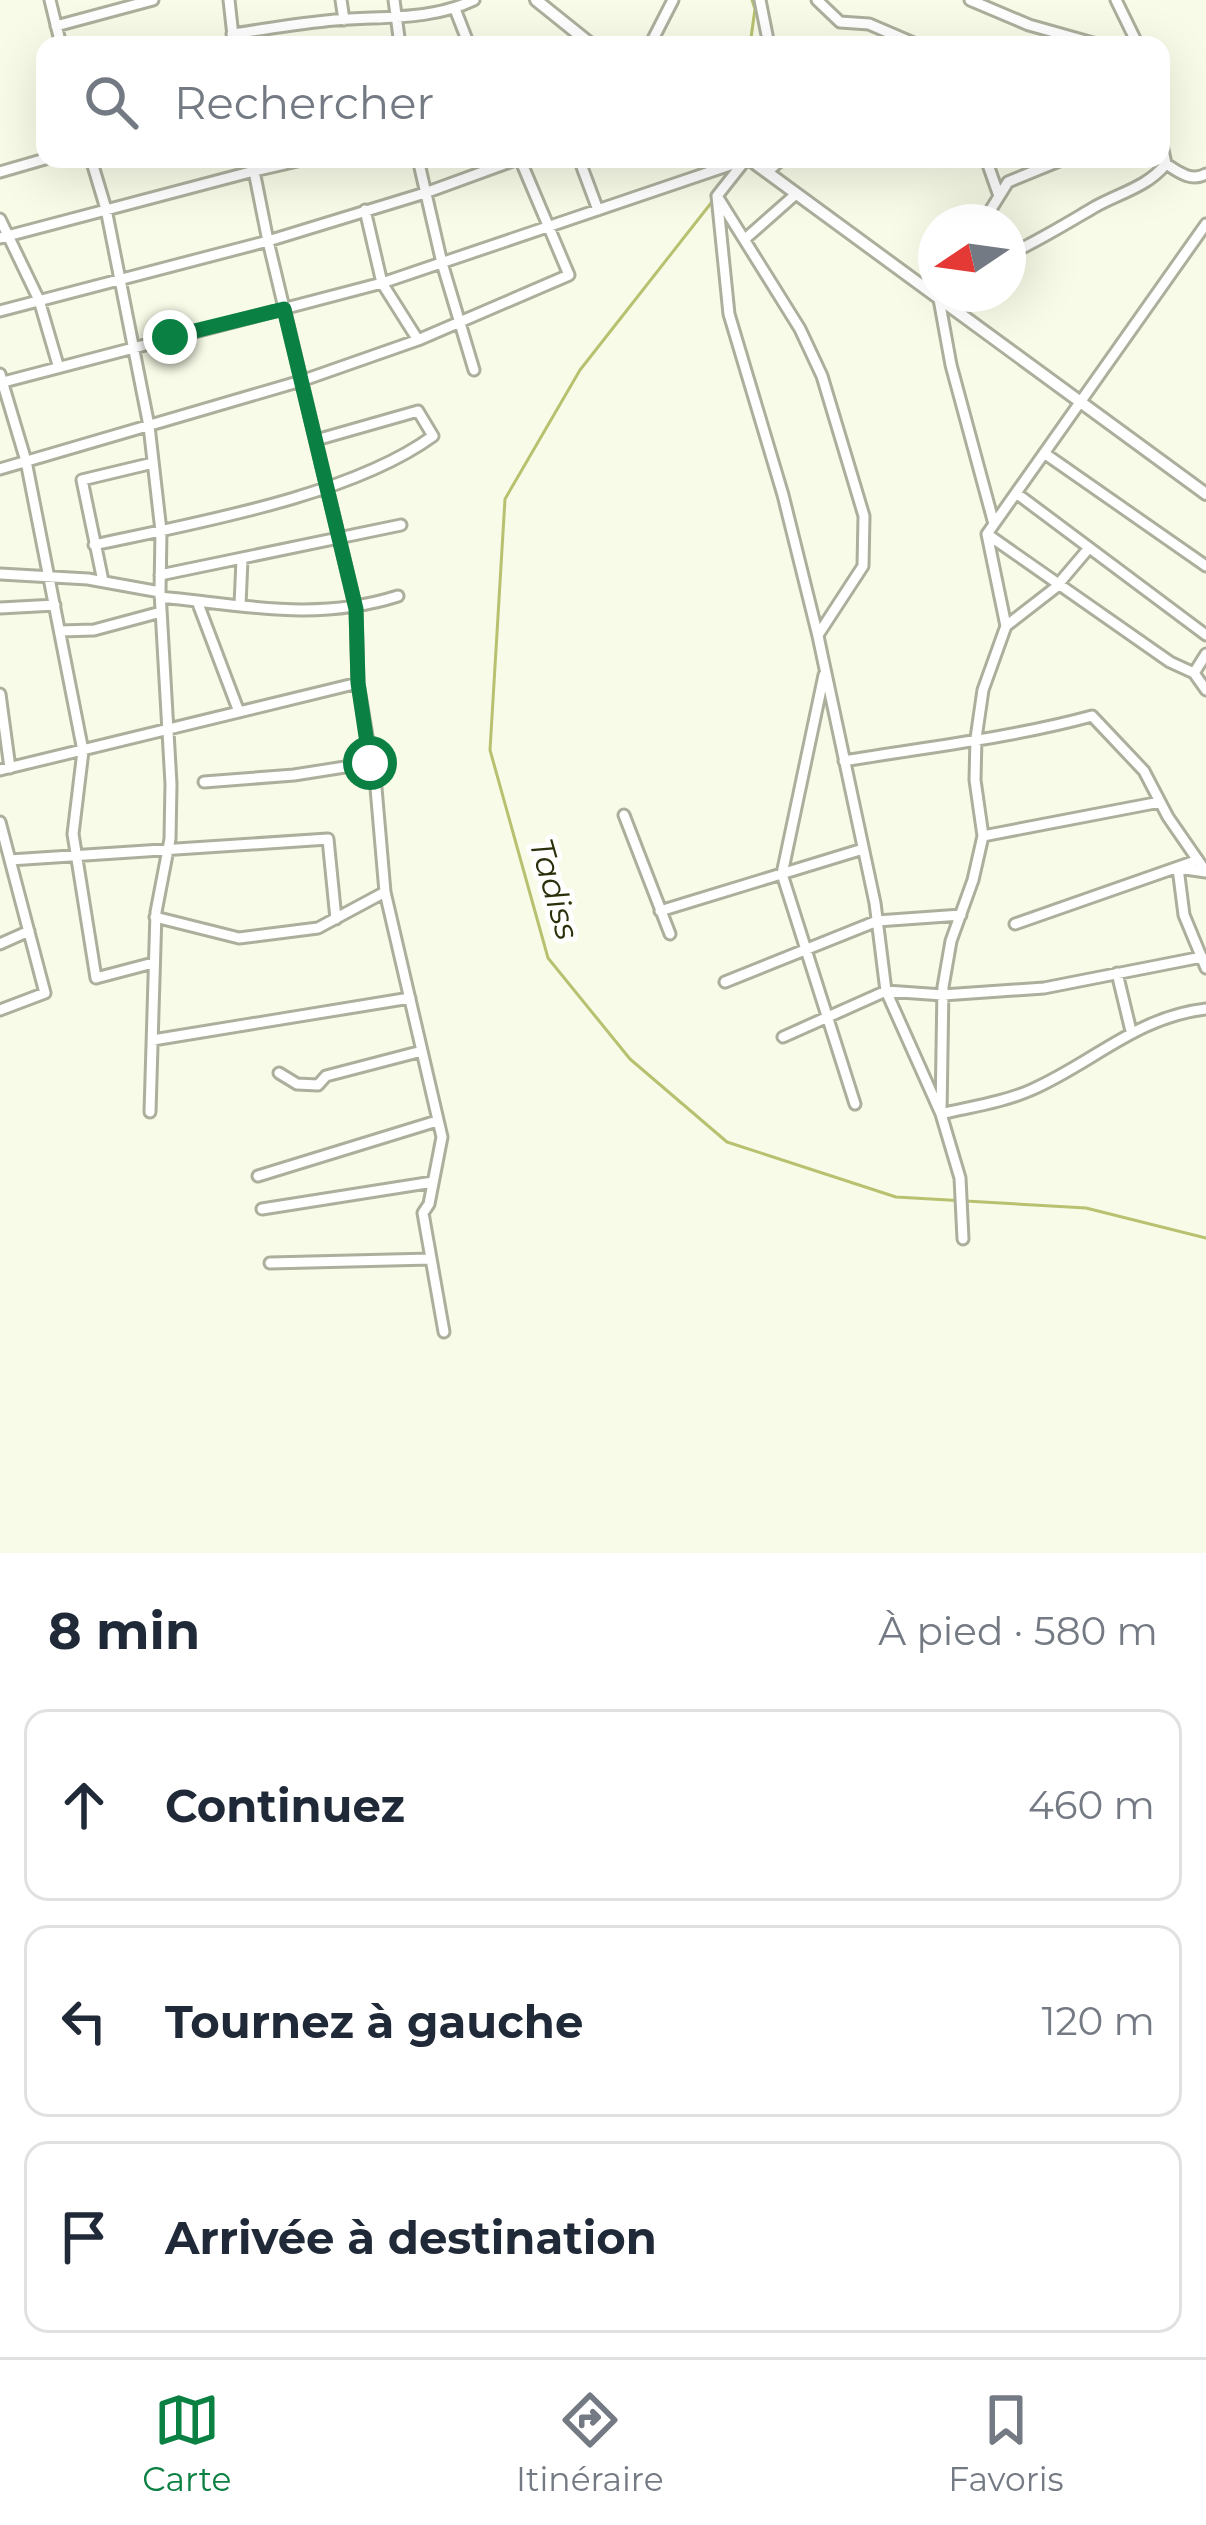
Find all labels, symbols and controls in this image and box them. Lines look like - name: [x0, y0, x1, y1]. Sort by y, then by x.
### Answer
- search box: [36, 36, 1170, 168]
- icon: search: [78, 69, 144, 135]
- text: Rechercher: [174, 75, 434, 130]
- north arrow: [918, 204, 1026, 312]
- route end: [143, 310, 197, 364]
- route start: [343, 736, 397, 790]
- water label: Tadiss: [522, 834, 588, 944]
- text: 8 min: [48, 1600, 200, 1662]
- text: À pied · 580 m: [878, 1607, 1158, 1655]
- icon: ahead: [51, 1772, 117, 1838]
- text: Continuez: [165, 1778, 405, 1833]
- text: 460 m: [1028, 1781, 1155, 1829]
- icon: left: [51, 1988, 117, 2054]
- text: Tournez à gauche: [165, 1994, 583, 2049]
- text: 120 m: [1041, 1997, 1155, 2045]
- icon: arrive: [51, 2204, 117, 2270]
- text: Arrivée à destination: [165, 2210, 657, 2265]
- tab: Carte: [142, 2387, 231, 2499]
- tab: Itinéraire: [516, 2387, 664, 2499]
- tab: Favoris: [948, 2387, 1064, 2499]

